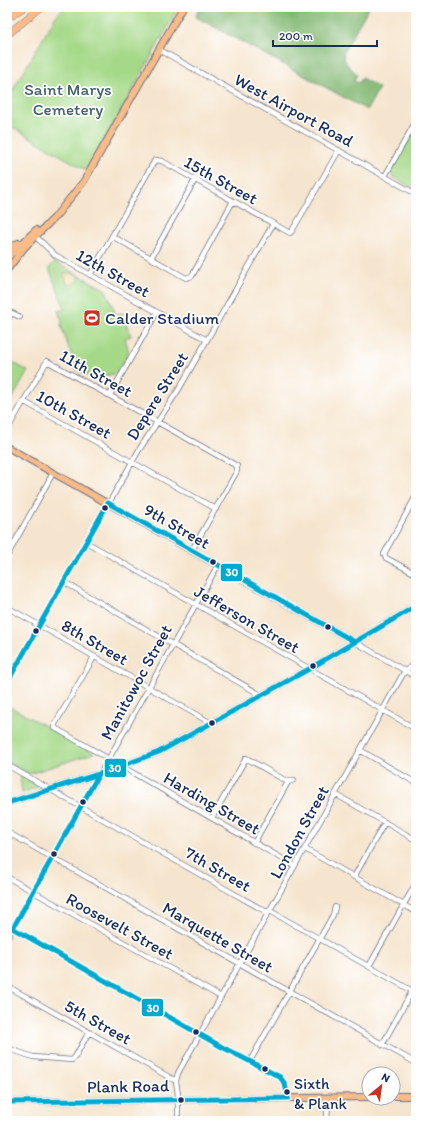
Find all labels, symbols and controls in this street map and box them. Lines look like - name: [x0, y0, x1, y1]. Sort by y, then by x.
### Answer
- scale bar: [273, 22, 377, 48]
- text: 200 m: [279, 29, 313, 43]
- street label: West Airport Road: [231, 69, 357, 151]
- park label: Saint Marys Cemetery: [24, 79, 112, 119]
- street label: 15th Street: [181, 152, 262, 209]
- street label: 12th Street: [73, 245, 154, 302]
- sports icon: Calder Stadium: [82, 308, 102, 328]
- place label: Calder Stadium: [105, 308, 219, 328]
- street label: 11th Street: [56, 345, 136, 401]
- street label: Depere Street: [122, 348, 192, 444]
- street label: 10th Street: [33, 385, 115, 443]
- street label: 9th Street: [140, 499, 214, 553]
- unlabelled marker: [100, 503, 110, 513]
- unlabelled marker: [208, 557, 218, 567]
- line badge: 30: [220, 563, 243, 582]
- text: 30: [226, 566, 239, 579]
- street label: Jefferson Street: [191, 581, 303, 657]
- street label: 8th Street: [58, 615, 132, 669]
- street label: Manitowoc Street: [96, 621, 176, 743]
- unlabelled marker: [323, 622, 333, 632]
- unlabelled marker: [31, 626, 41, 636]
- unlabelled marker: [308, 661, 318, 671]
- unlabelled marker: [207, 718, 217, 728]
- line badge: 30: [104, 758, 127, 778]
- text: 30: [109, 762, 122, 775]
- street label: Harding Street: [160, 767, 264, 839]
- street label: London Street: [265, 782, 333, 882]
- unlabelled marker: [78, 797, 88, 807]
- street label: 7th Street: [182, 842, 255, 896]
- unlabelled marker: [49, 849, 59, 859]
- street label: Roosevelt Street: [63, 888, 177, 964]
- street label: Marquette Street: [159, 897, 277, 977]
- street label: 5th Street: [61, 996, 135, 1049]
- line badge: 30: [141, 998, 164, 1017]
- text: 30: [147, 1002, 160, 1015]
- unlabelled marker: [191, 1027, 201, 1037]
- unlabelled marker: [260, 1064, 270, 1074]
- north arrow: [361, 1066, 401, 1106]
- text: N: [379, 1070, 392, 1085]
- place label: Sixth & Plank: [294, 1074, 347, 1113]
- street label: Plank Road: [87, 1075, 170, 1097]
- marker: Sixth & Plank: [282, 1087, 292, 1097]
- unlabelled marker: [176, 1095, 186, 1105]

